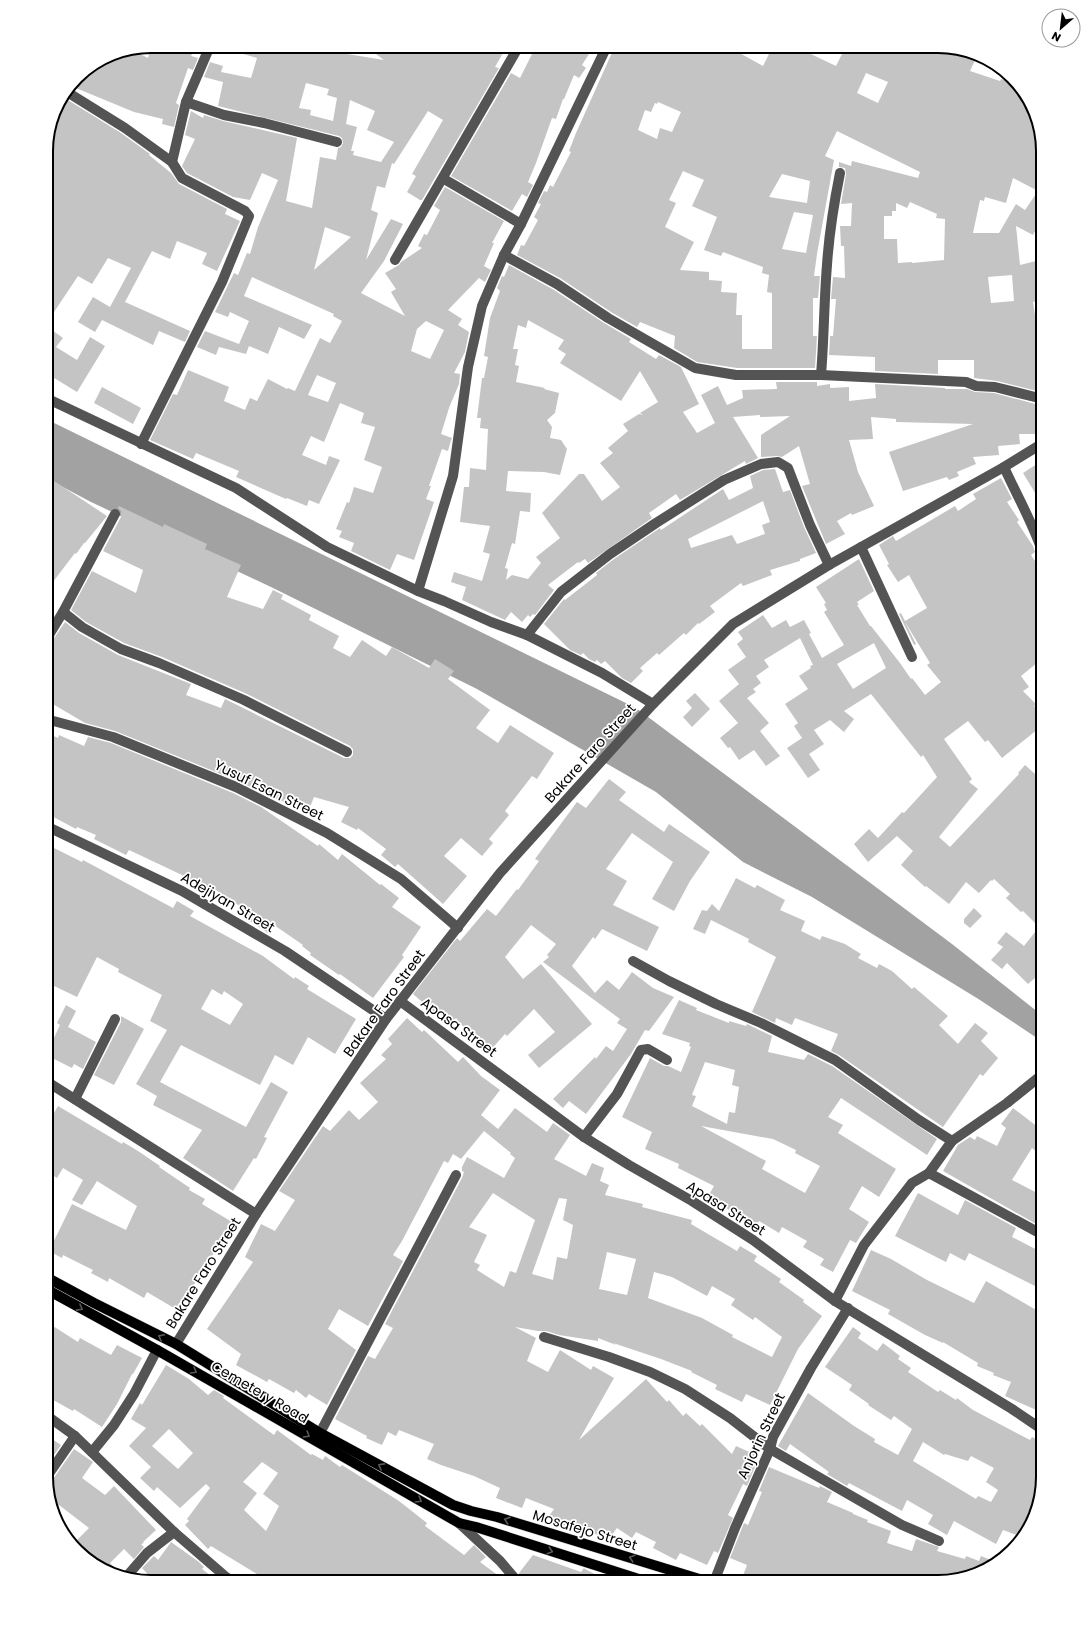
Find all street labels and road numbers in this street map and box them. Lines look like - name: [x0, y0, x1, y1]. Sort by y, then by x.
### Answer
- street label: Bakare Faro Street: [540, 699, 640, 807]
- street label: Yusuf Esan Street: [211, 755, 327, 825]
- street label: Adejiyan Street: [177, 867, 279, 937]
- street label: Bakare Faro Street: [338, 945, 430, 1061]
- street label: Apasa Street: [417, 992, 501, 1062]
- street label: Apasa Street: [683, 1176, 769, 1240]
- street label: Bakare Faro Street: [161, 1214, 245, 1332]
- street label: Cemetery Road: [208, 1356, 312, 1428]
- street label: Anjorin Street: [732, 1390, 790, 1482]
- street label: Mosafejo Street: [530, 1505, 640, 1555]

